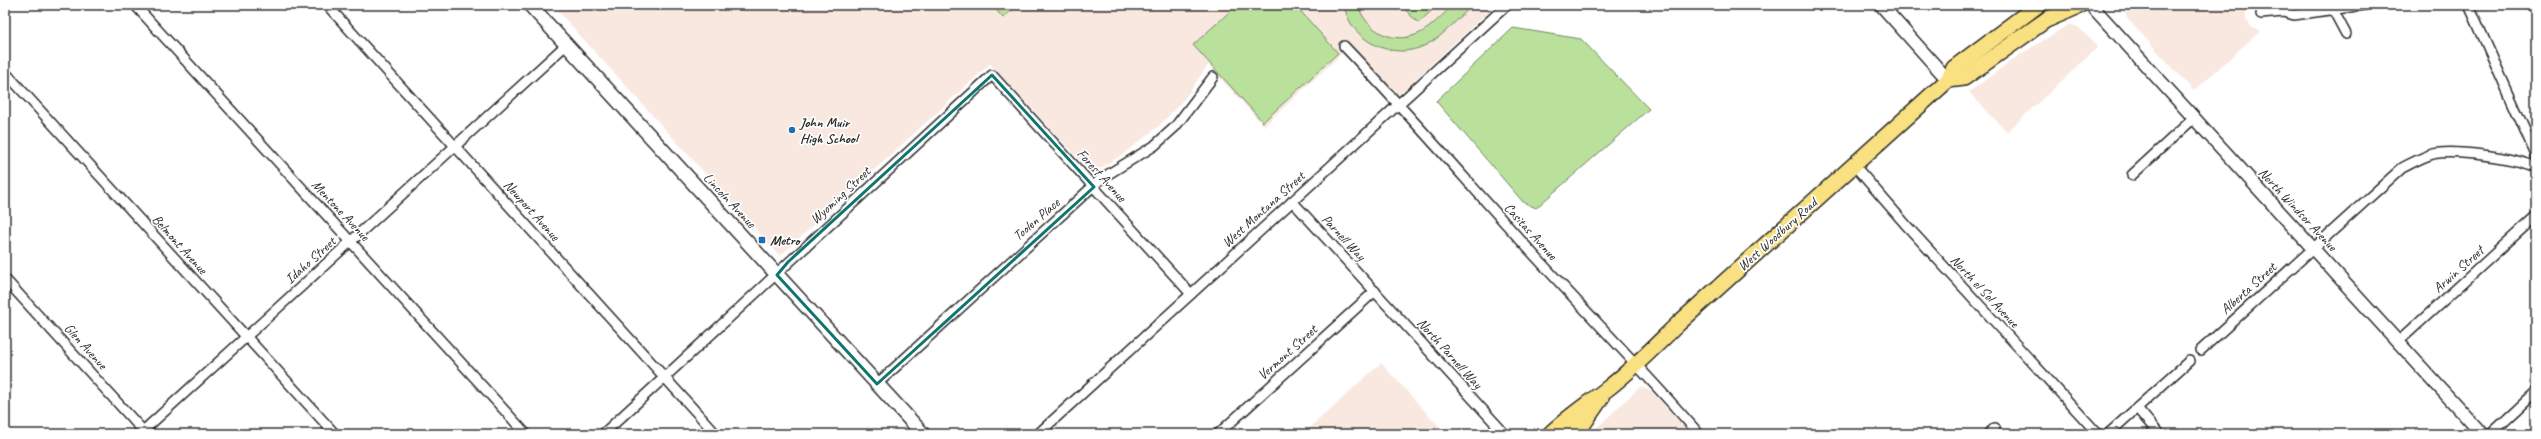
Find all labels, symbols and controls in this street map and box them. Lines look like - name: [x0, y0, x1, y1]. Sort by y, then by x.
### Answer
- place label: John Muir High School: [799, 114, 860, 147]
- marker: John Muir High School: [787, 125, 797, 135]
- street label: Forest Avenue: [1073, 145, 1131, 206]
- street label: Wyoming Street: [807, 162, 875, 228]
- street label: North Windsor Avenue: [2255, 164, 2342, 256]
- street label: West Montana Street: [1219, 167, 1309, 251]
- street label: Lincoln Avenue: [700, 169, 760, 232]
- street label: Mentone Avenue: [308, 176, 374, 245]
- street label: Newport Avenue: [500, 176, 564, 245]
- street label: West Woodbury Road: [1734, 193, 1822, 274]
- street label: Toolen Place: [1010, 194, 1064, 244]
- street label: Casitas Avenue: [1501, 199, 1562, 264]
- street label: Belmont Avenue: [148, 211, 212, 279]
- street label: Parnell Way: [1318, 211, 1370, 265]
- street label: Idaho Street: [282, 232, 340, 287]
- place label: Metro: [770, 232, 802, 249]
- marker: Metro: [757, 235, 767, 245]
- street label: Arwin Street: [2430, 241, 2489, 296]
- street label: North el Sol Avenue: [1947, 252, 2023, 332]
- street label: Alberta Street: [2217, 258, 2281, 318]
- street label: North Parnell Way: [1413, 315, 1487, 393]
- street label: Glen Avenue: [61, 320, 112, 374]
- street label: Vermont Street: [1254, 320, 1322, 383]

